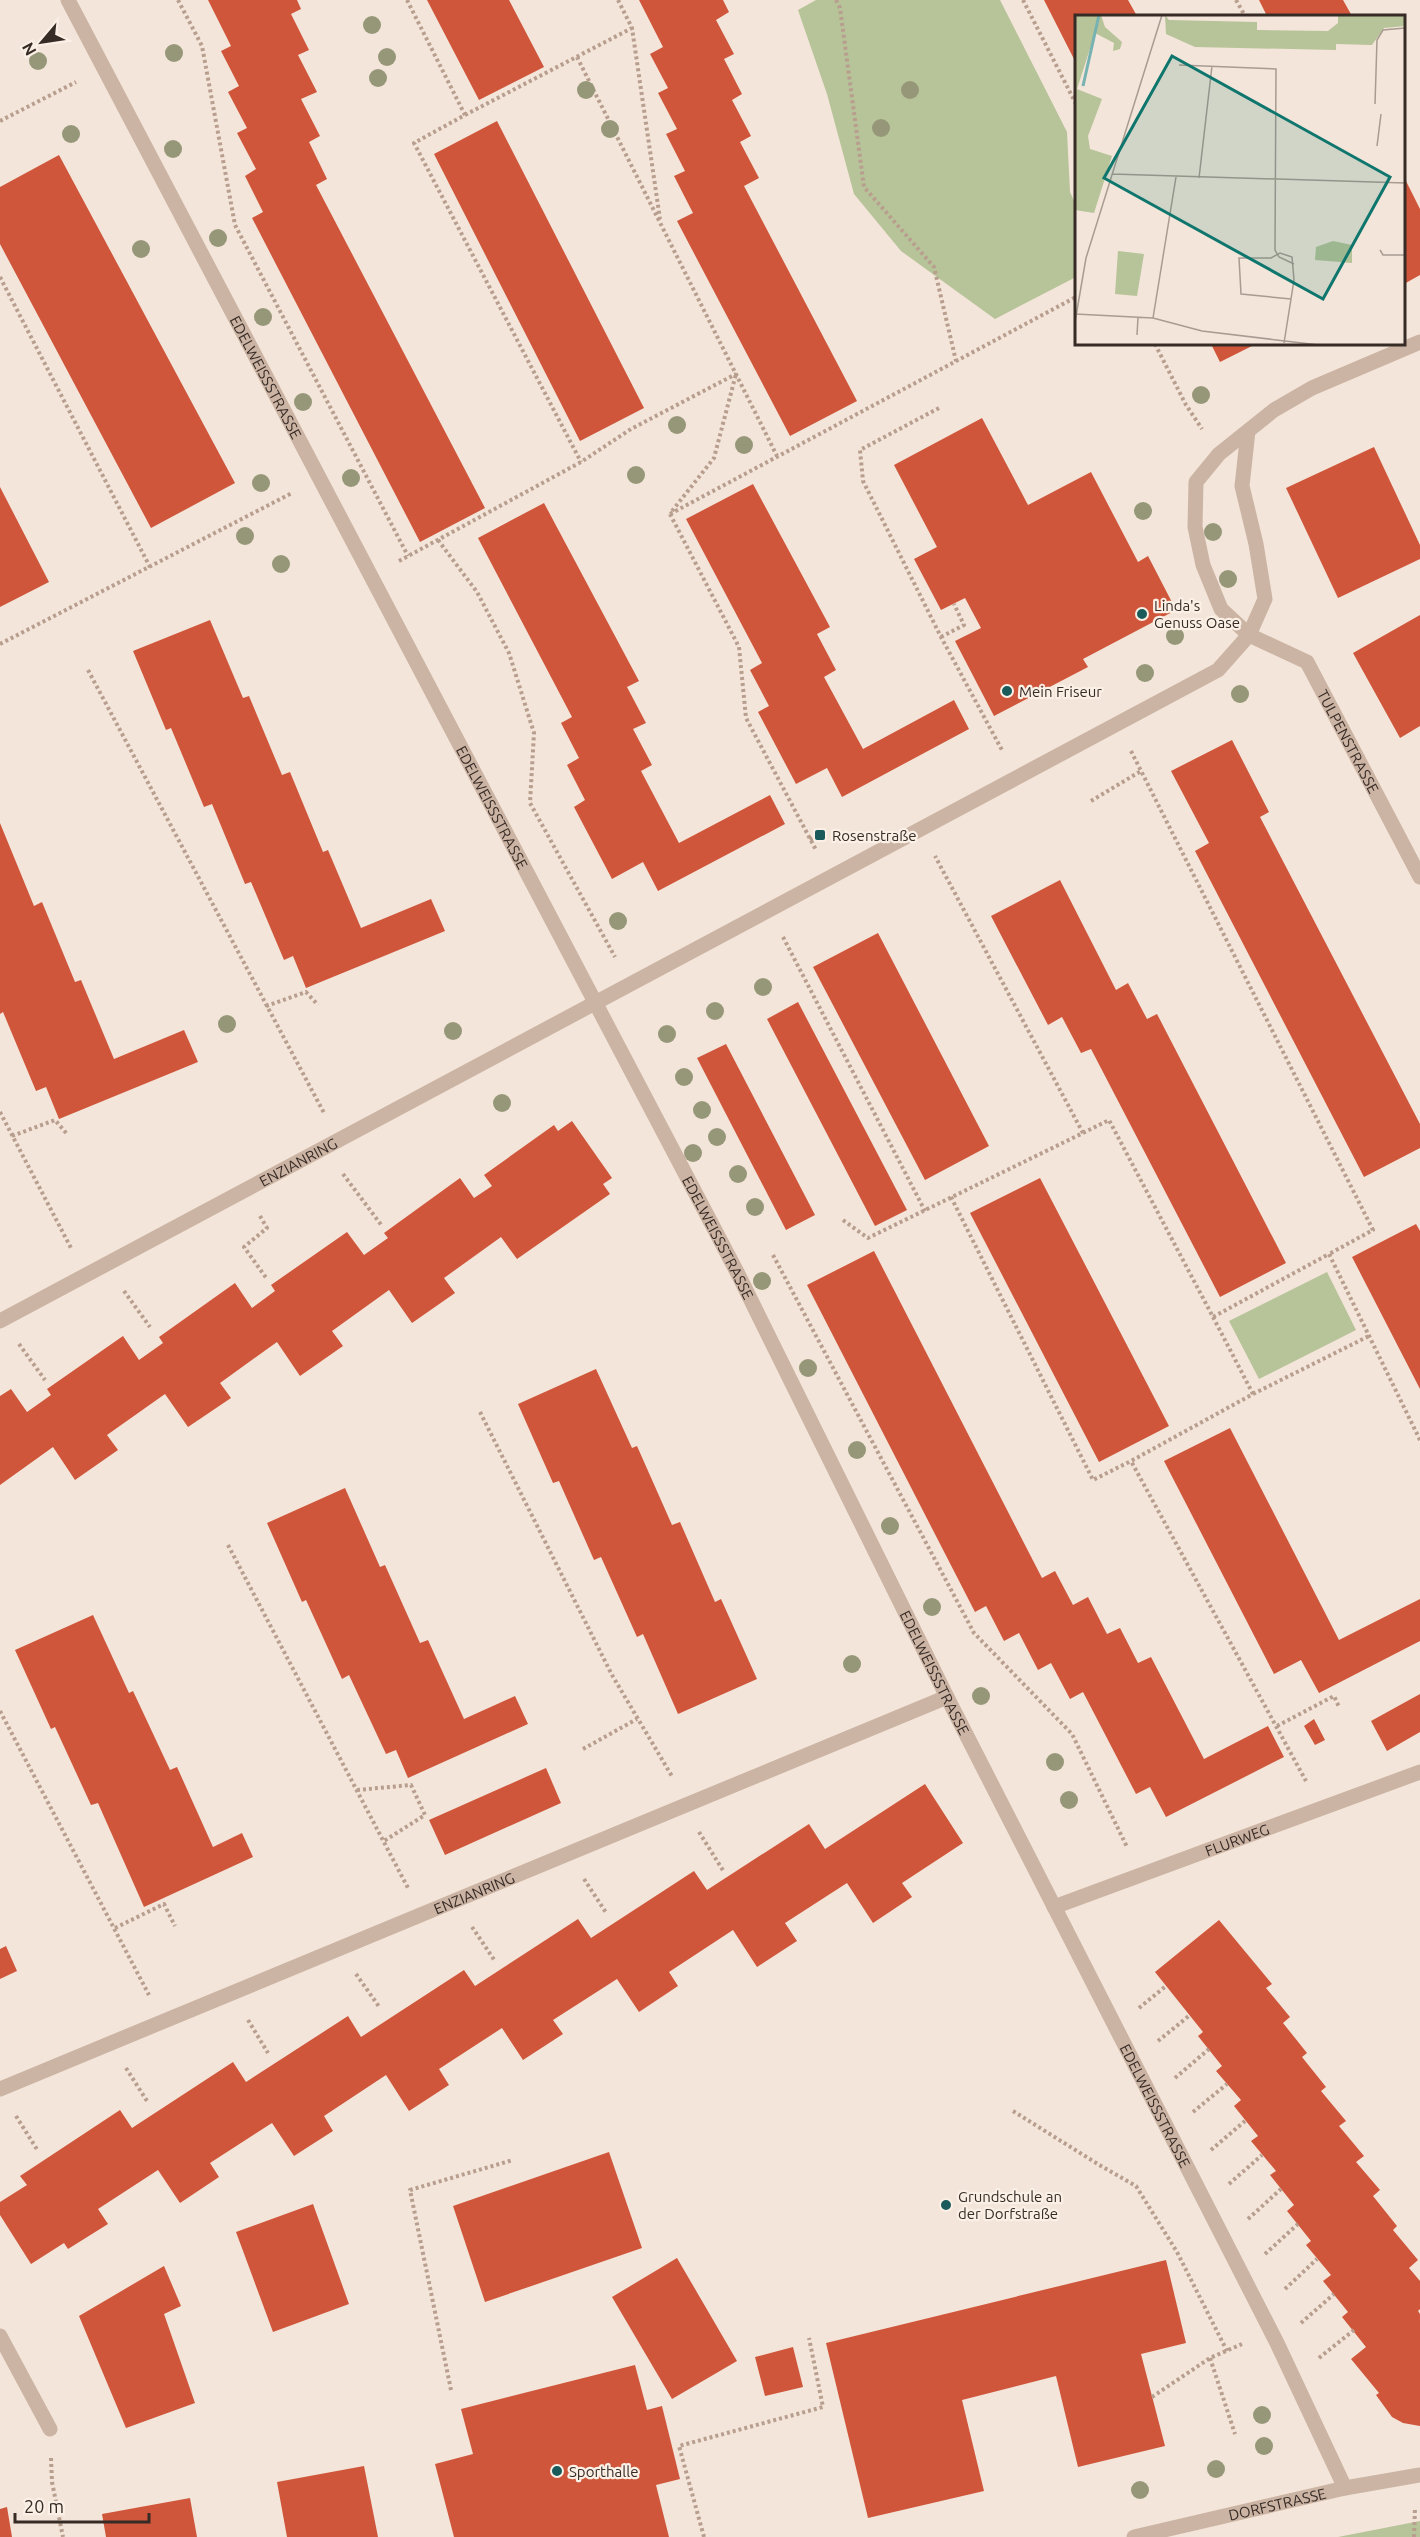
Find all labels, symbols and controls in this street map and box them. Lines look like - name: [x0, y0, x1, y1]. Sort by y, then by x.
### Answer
- north arrow: [12, 12, 72, 72]
- inset map: [1075, 15, 1405, 345]
- text: N: [18, 40, 40, 59]
- street label: EDELWEISSSTRASSE: [227, 313, 306, 441]
- place label: Linda's Genuss Oase: [1154, 597, 1240, 631]
- marker: Linda's Genuss Oase: [1135, 607, 1149, 621]
- place label: Mein Friseur: [1019, 683, 1102, 700]
- marker: Mein Friseur: [1000, 684, 1014, 698]
- street label: TULPENSTRASSE: [1314, 687, 1383, 796]
- street label: EDELWEISSSTRASSE: [453, 743, 532, 872]
- place label: Rosenstraße: [832, 827, 917, 844]
- marker: Rosenstraße: [813, 828, 827, 842]
- street label: ENZIANRING: [256, 1134, 340, 1189]
- street label: EDELWEISSSTRASSE: [679, 1173, 758, 1302]
- street label: EDELWEISSSTRASSE: [897, 1608, 973, 1737]
- street label: FLURWEG: [1203, 1820, 1271, 1859]
- street label: ENZIANRING: [431, 1869, 517, 1917]
- street label: EDELWEISSSTRASSE: [1117, 2041, 1194, 2170]
- place label: Grundschule an der Dorfstraße: [958, 2188, 1062, 2222]
- marker: Grundschule an der Dorfstraße: [939, 2198, 953, 2212]
- place label: Sporthalle: [569, 2463, 638, 2480]
- marker: Sporthalle: [550, 2464, 564, 2478]
- street label: DORFSTRASSE: [1227, 2484, 1328, 2523]
- scale bar: [15, 2486, 148, 2524]
- text: 20 m: [24, 2496, 64, 2516]

